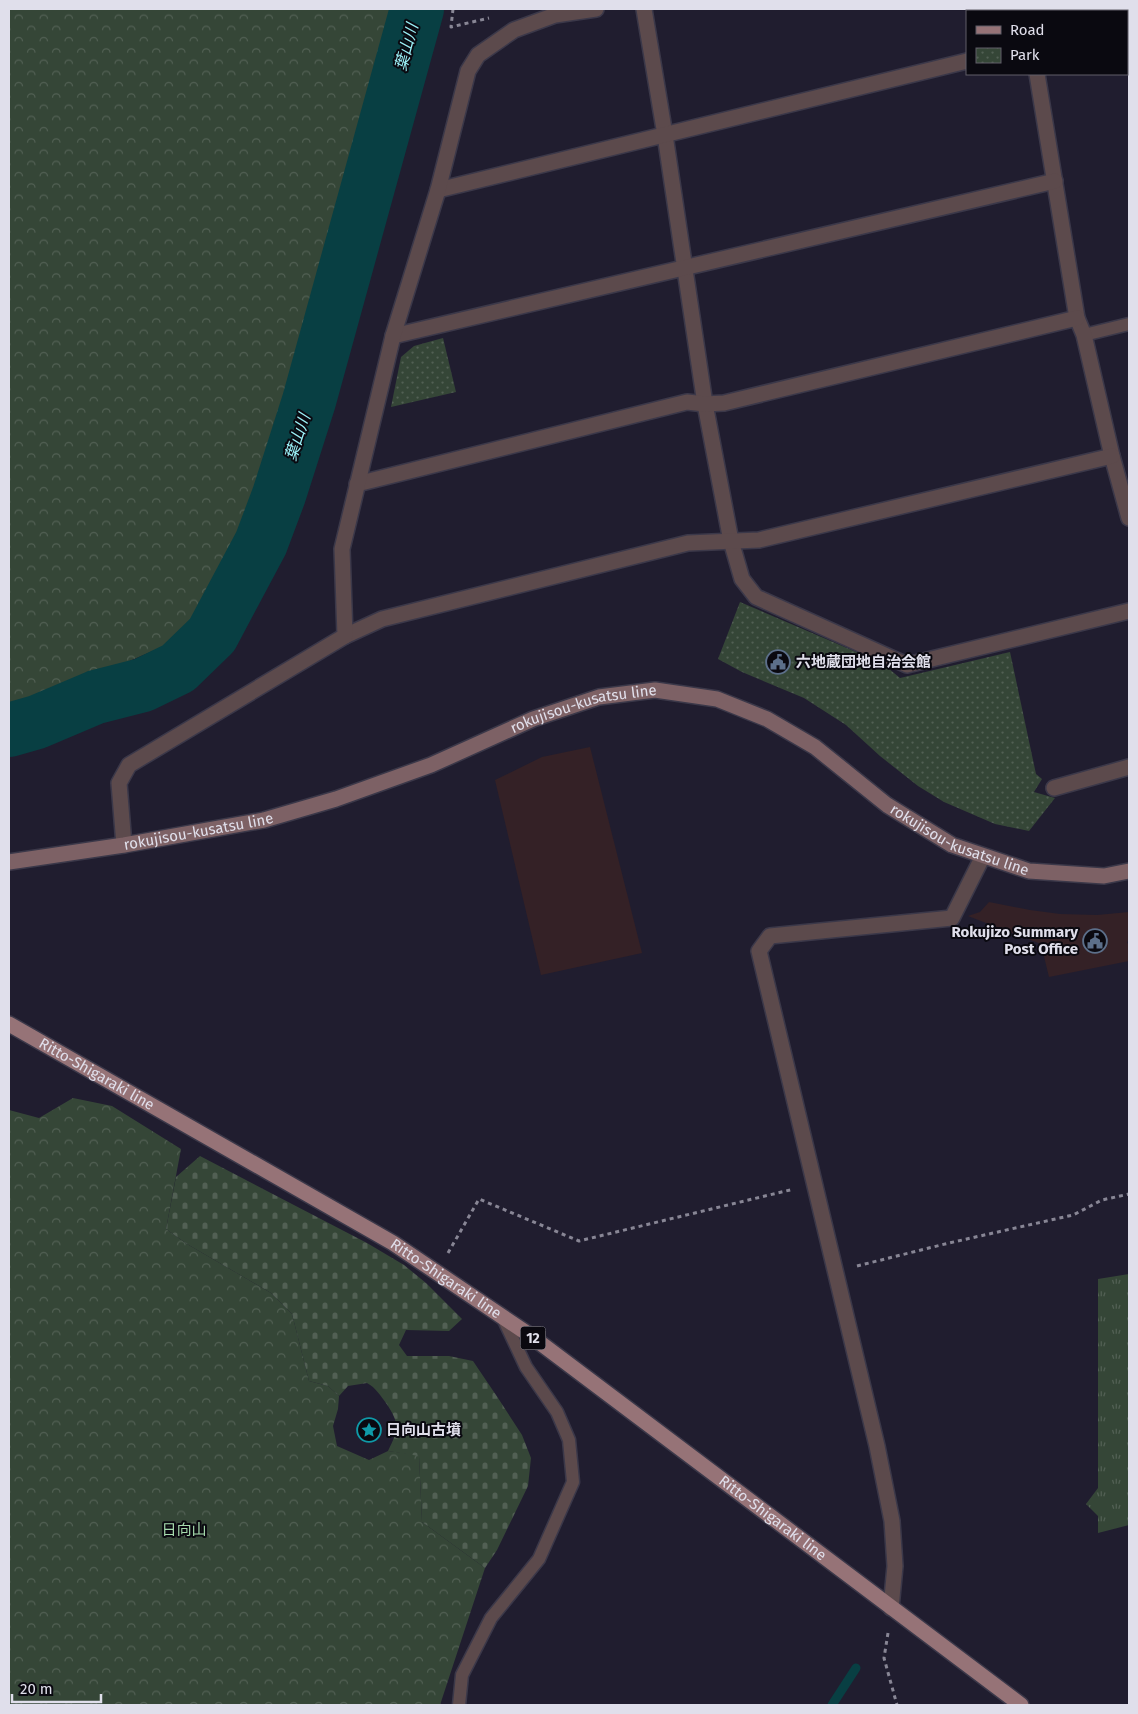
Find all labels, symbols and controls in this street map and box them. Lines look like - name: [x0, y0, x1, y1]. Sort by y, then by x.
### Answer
- legend: [966, 10, 1128, 75]
- water label: 葉山川: [391, 20, 422, 73]
- text: Road: [1010, 21, 1045, 39]
- text: Park: [1010, 46, 1040, 64]
- water label: 葉山川: [281, 409, 315, 463]
- public building icon: 六地蔵団地自治会館: [765, 649, 791, 675]
- place label: 六地蔵団地自治会館: [796, 653, 931, 671]
- street label: rokujisou-kusatsu line: [507, 681, 658, 737]
- street label: rokujisou-kusatsu line: [887, 800, 1031, 879]
- street label: rokujisou-kusatsu line: [122, 809, 275, 854]
- place label: Rokujizo Summary Post Office: [951, 923, 1078, 958]
- public building icon: Rokujizo Summary Post Office: [1082, 928, 1108, 954]
- street label: Ritto-Shigaraki line: [36, 1034, 158, 1114]
- street label: Ritto-Shigaraki line: [387, 1235, 505, 1323]
- road number: 12: [520, 1326, 546, 1350]
- place icon: 日向山古墳: [356, 1417, 382, 1443]
- place label: 日向山古墳: [386, 1421, 461, 1439]
- street label: Ritto-Shigaraki line: [715, 1472, 830, 1564]
- park label: 日向山: [161, 1521, 207, 1539]
- scale bar: [12, 1672, 101, 1704]
- text: 20 m: [20, 1680, 53, 1698]

